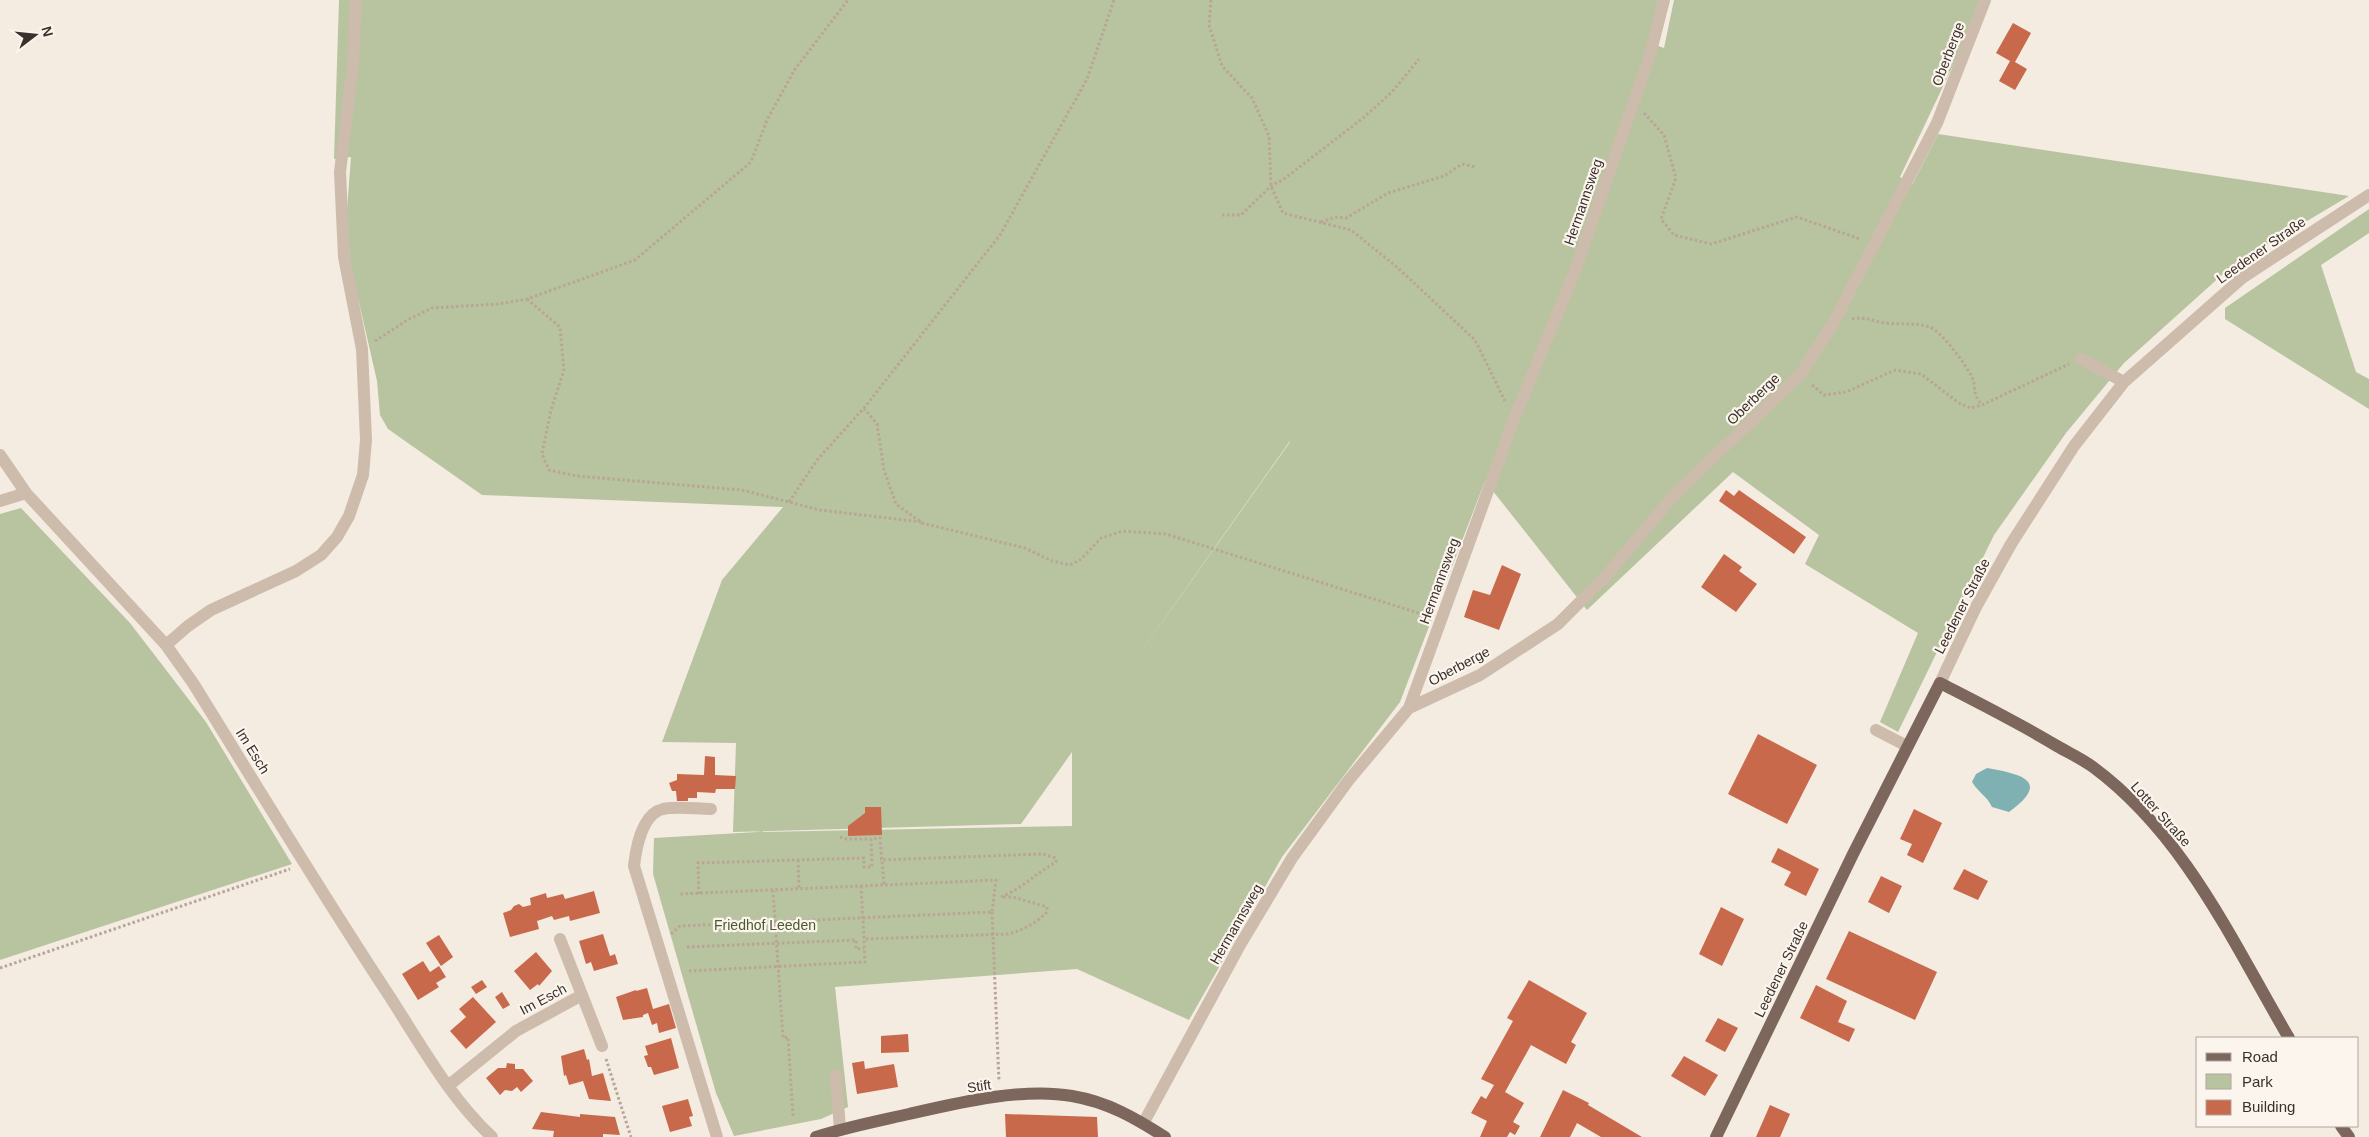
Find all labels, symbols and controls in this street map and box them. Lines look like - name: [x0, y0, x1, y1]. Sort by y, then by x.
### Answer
- north arrow: [10, 10, 60, 60]
- street label: Oberberge: [1929, 20, 1968, 88]
- text: N: [38, 24, 57, 38]
- street label: Hermannsweg: [1561, 157, 1605, 247]
- street label: Leedener Straße: [2213, 213, 2309, 287]
- street label: Oberberge: [1723, 370, 1783, 428]
- street label: Hermannsweg: [1416, 536, 1462, 626]
- street label: Leedener Straße: [1931, 555, 1993, 656]
- street label: Oberberge: [1426, 643, 1492, 689]
- street label: Im Esch: [233, 725, 273, 777]
- street label: Lotter Straße: [2128, 778, 2194, 850]
- street label: Hermannsweg: [1207, 881, 1265, 967]
- park label: Friedhof Leeden: [714, 917, 816, 933]
- street label: Leedener Straße: [1751, 918, 1811, 1020]
- street label: Im Esch: [517, 980, 569, 1018]
- legend: [2196, 1037, 2359, 1127]
- text: Road: [2242, 1048, 2278, 1065]
- text: Park: [2242, 1073, 2273, 1090]
- street label: Stift: [966, 1076, 992, 1096]
- text: Building: [2242, 1098, 2295, 1115]

